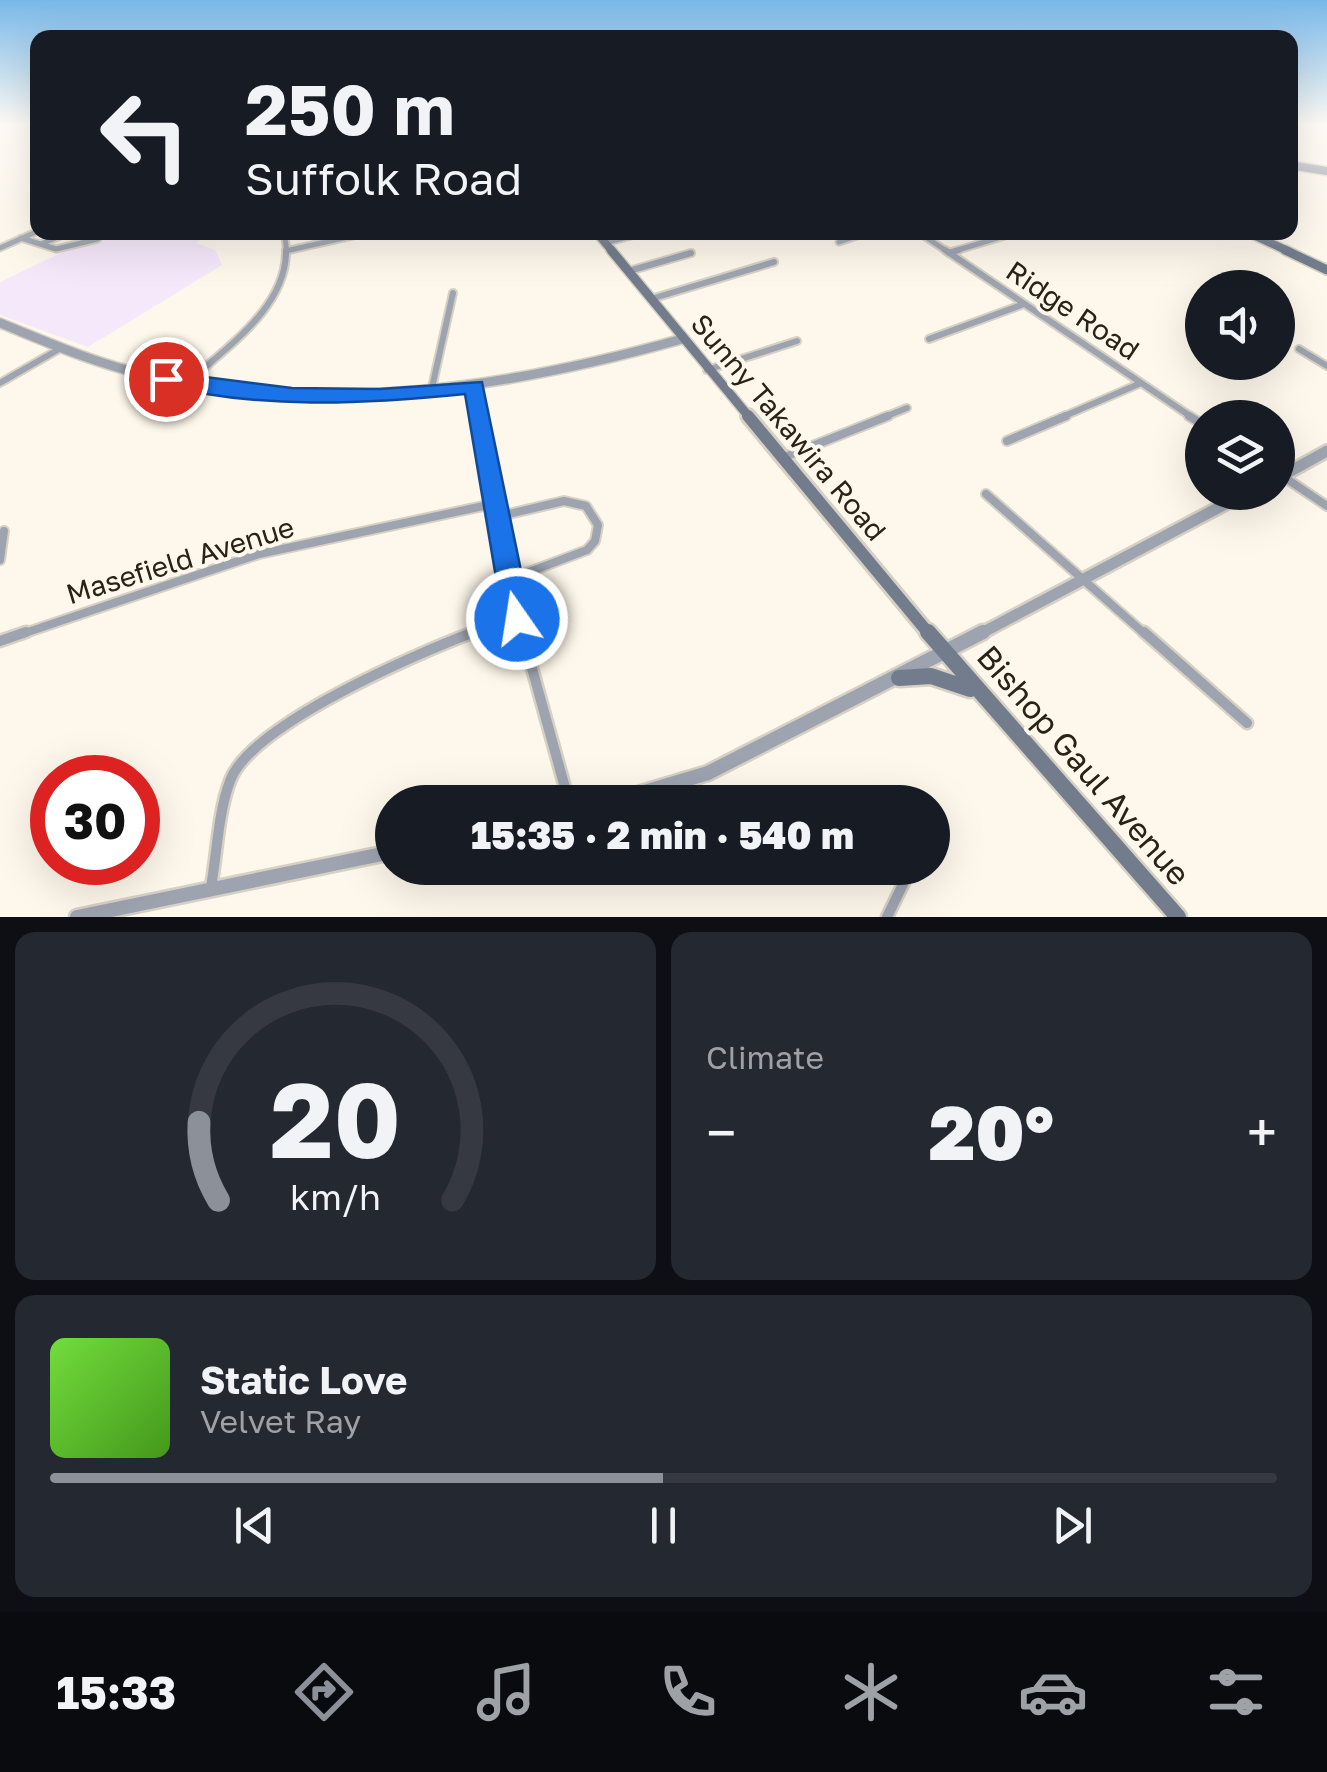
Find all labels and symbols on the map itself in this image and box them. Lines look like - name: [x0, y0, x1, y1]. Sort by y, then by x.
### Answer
- street label: Ridge Road: [1000, 254, 1146, 366]
- street label: Sunny Takawira Road: [685, 307, 893, 547]
- pin: [124, 337, 209, 422]
- street label: Masefield Avenue: [62, 510, 298, 610]
- position arrow: [465, 567, 569, 671]
- street label: Bishop Gaul Avenue: [970, 638, 1198, 892]
- speed limit sign: 30: [30, 755, 160, 885]

